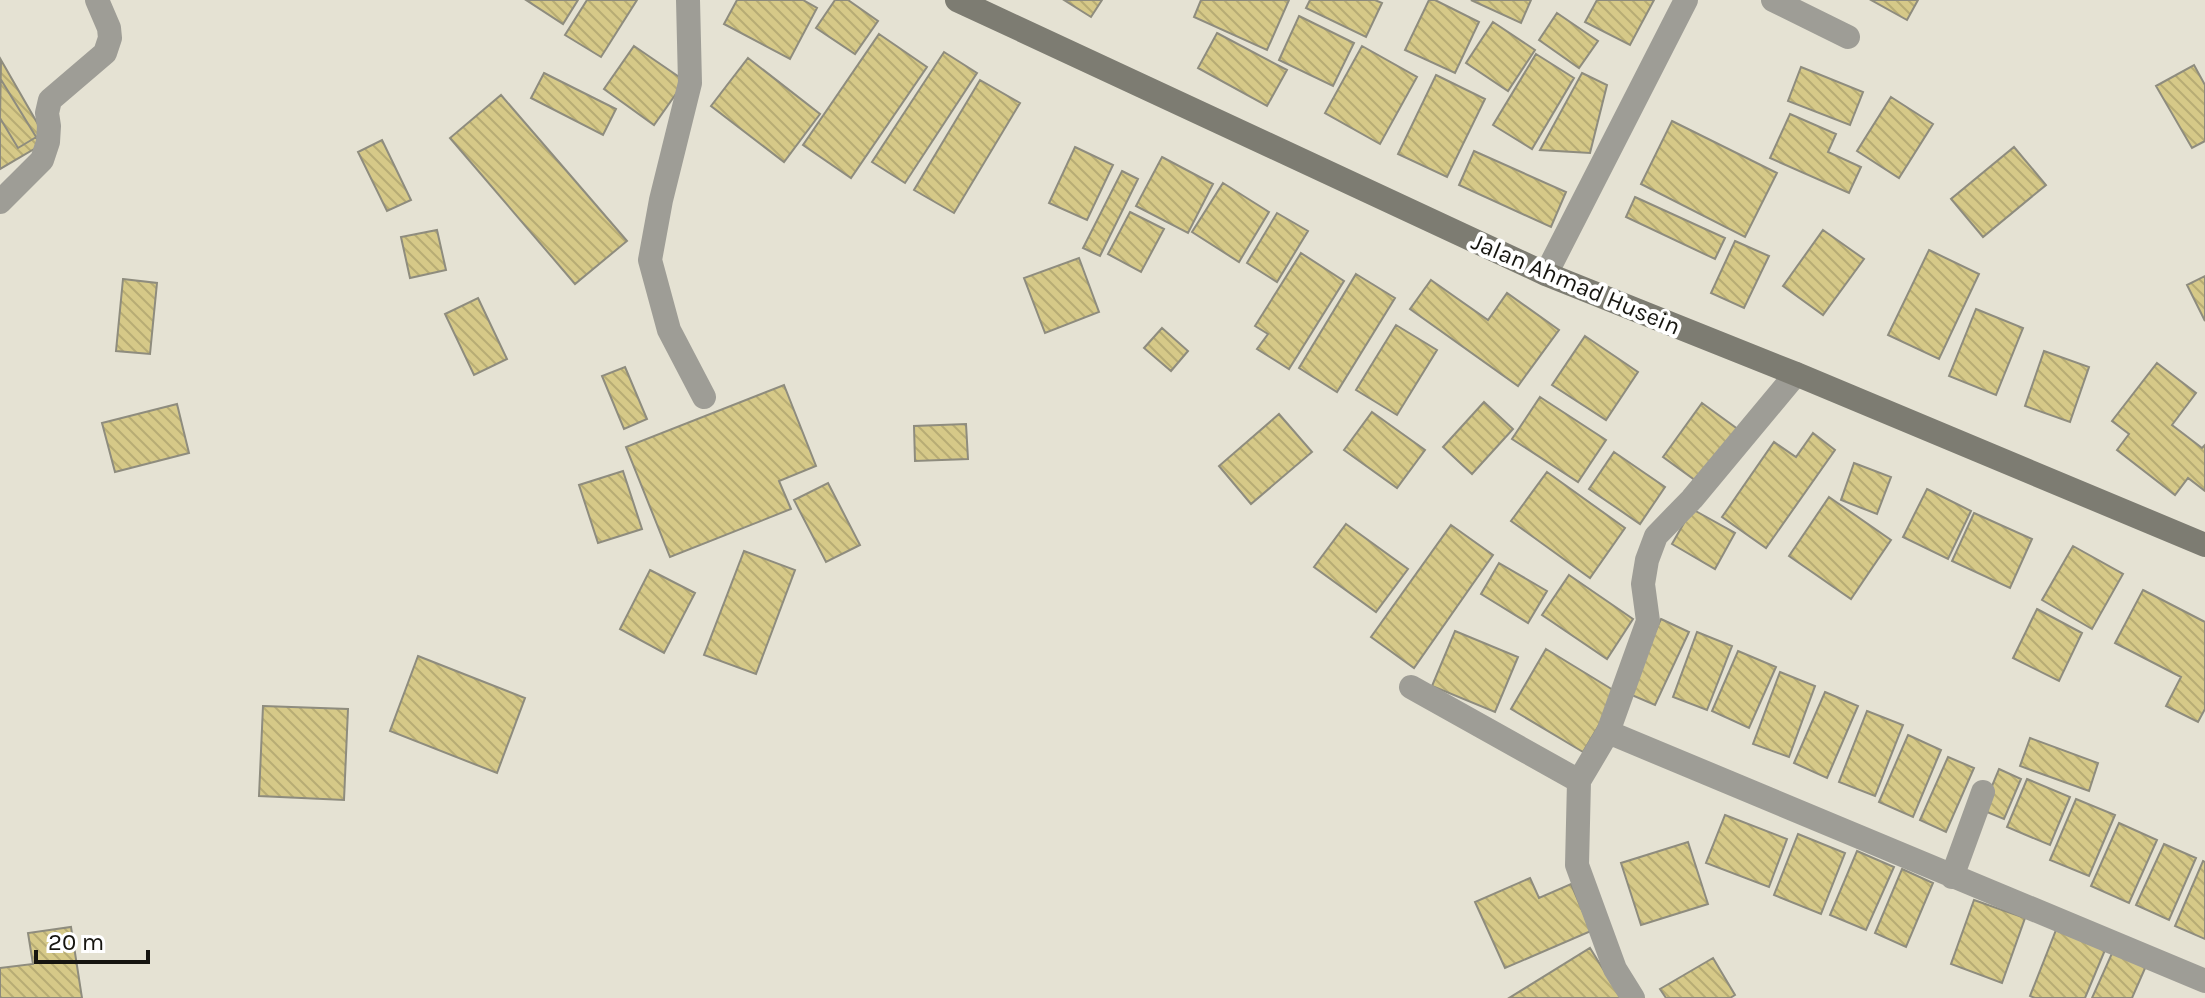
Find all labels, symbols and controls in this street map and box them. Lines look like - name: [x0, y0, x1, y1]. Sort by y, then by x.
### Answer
- street label: Jalan Ahmad Husein: [1467, 227, 1685, 341]
- scale bar: [36, 914, 148, 964]
- text: 20 m: [48, 928, 104, 956]

